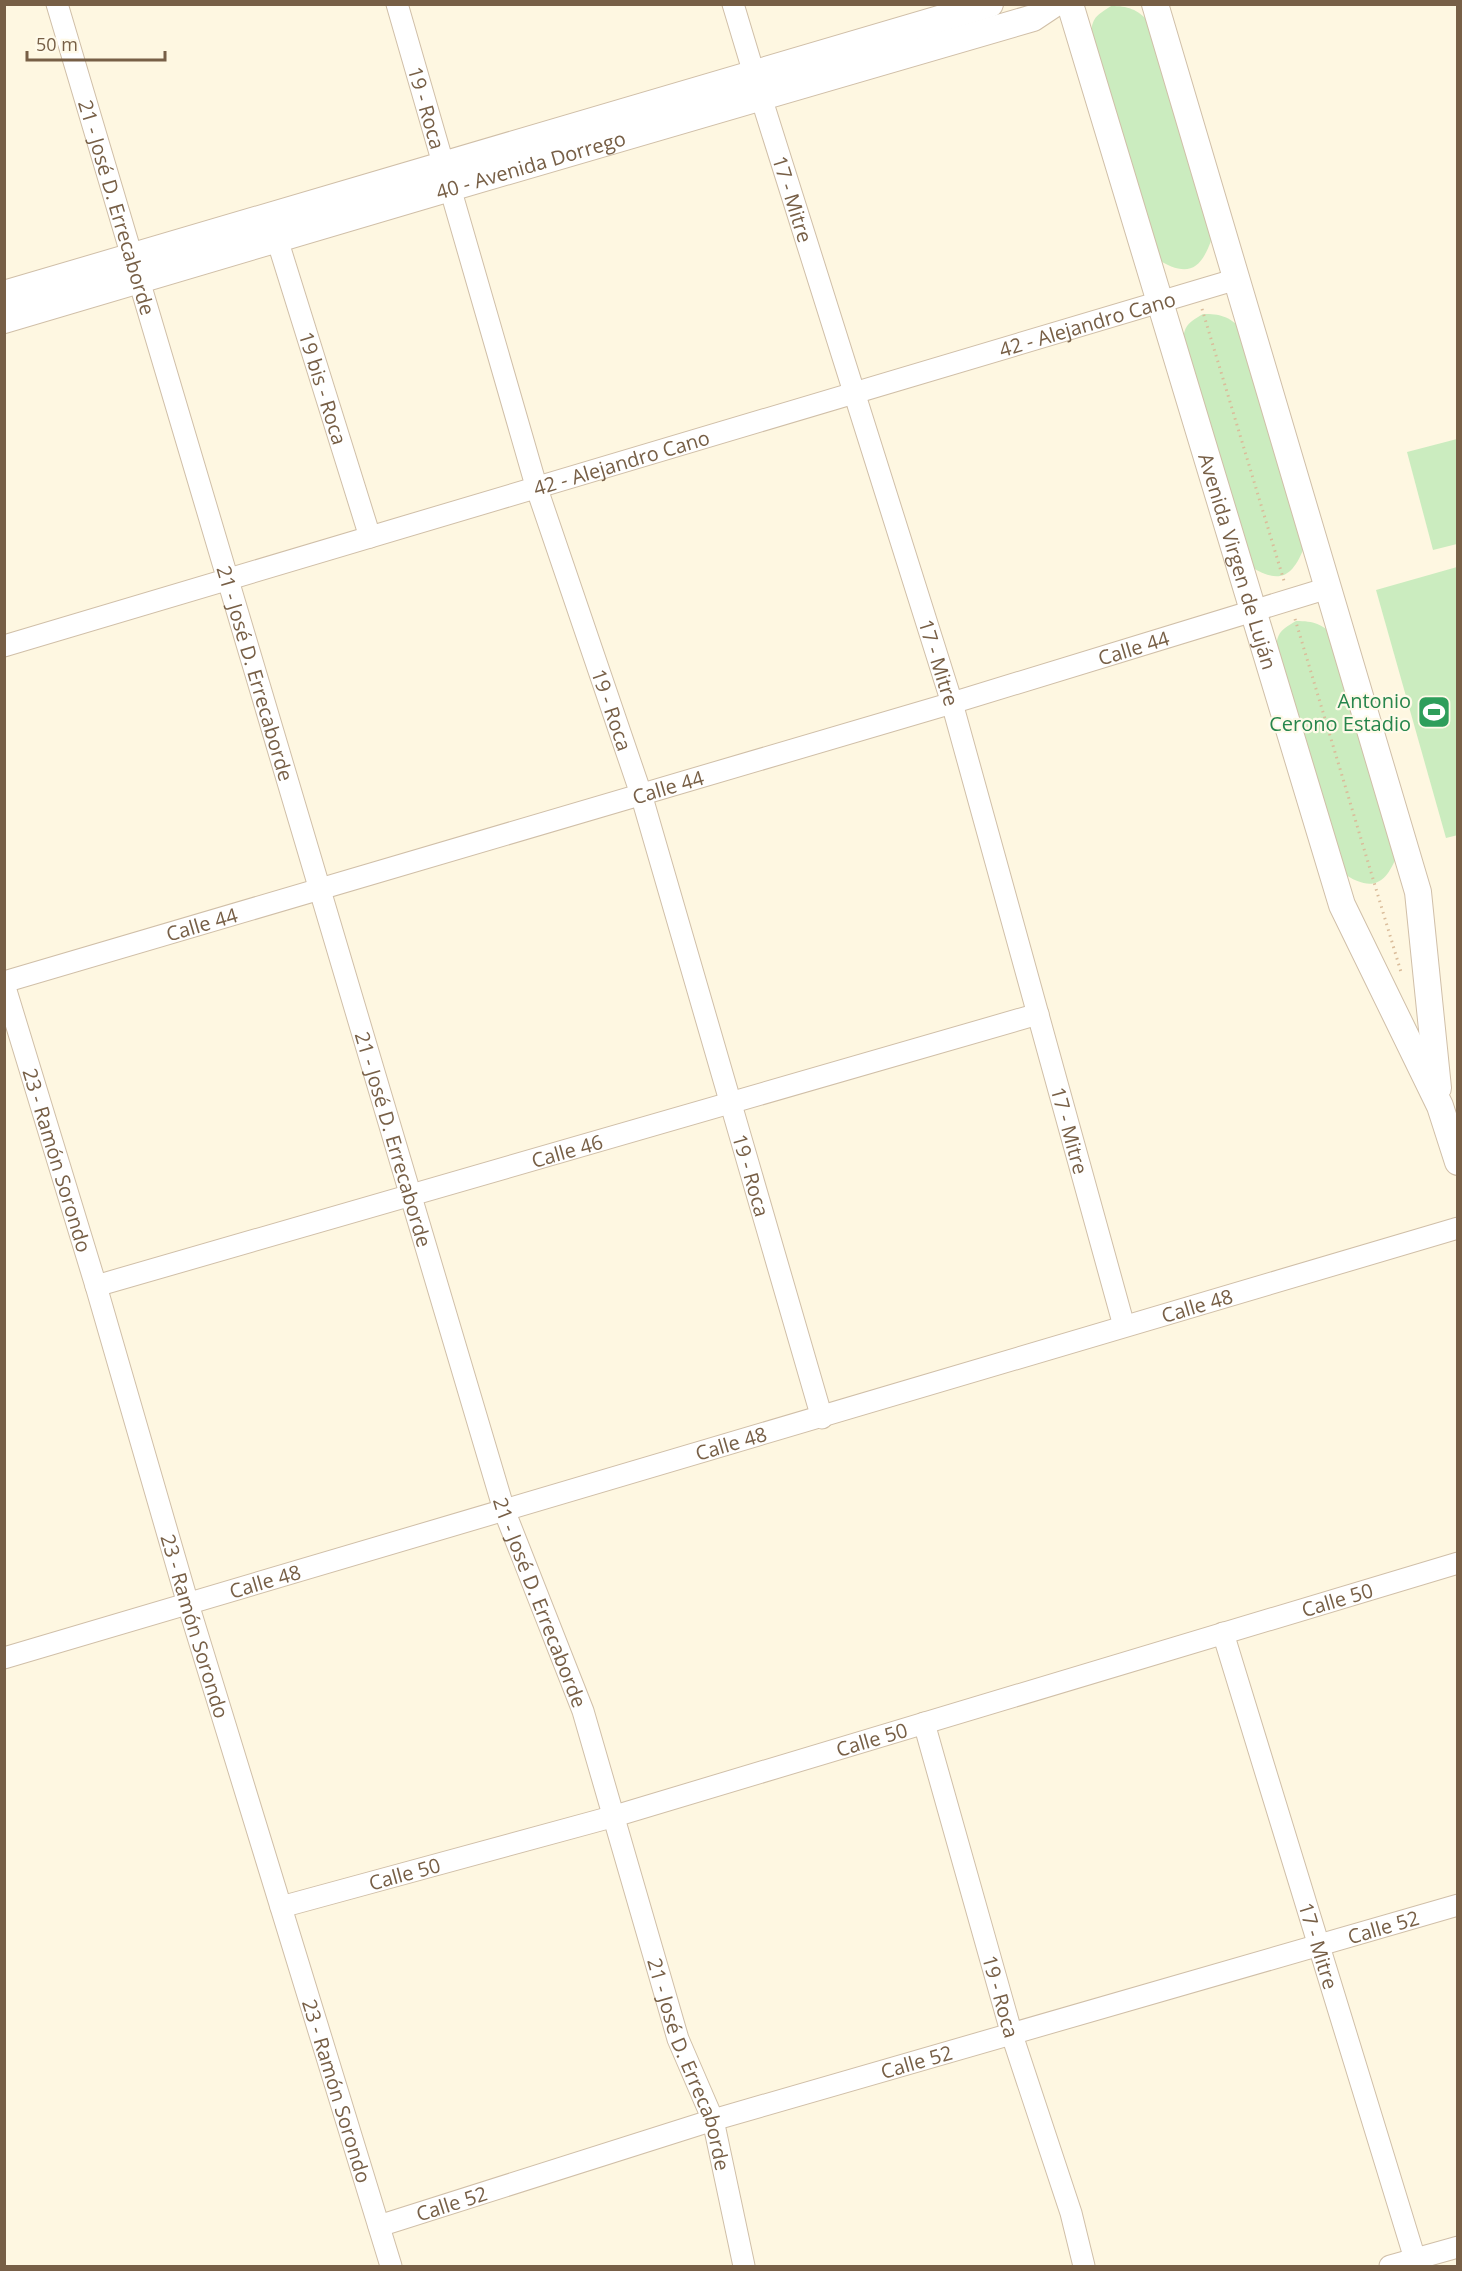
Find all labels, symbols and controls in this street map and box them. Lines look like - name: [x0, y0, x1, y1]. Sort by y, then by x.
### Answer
- scale bar: [27, 24, 165, 62]
- text: 50 m: [36, 32, 78, 56]
- street label: 19 - Roca: [402, 63, 452, 152]
- street label: 21 - José D. Errecaborde: [73, 96, 162, 318]
- street label: 40 - Avenida Dorrego: [432, 124, 629, 205]
- street label: 17 - Mitre: [767, 152, 819, 246]
- street label: 42 - Alejandro Cano: [996, 285, 1179, 363]
- street label: 19 bis - Roca: [293, 328, 354, 448]
- street label: 42 - Alejandro Cano: [530, 423, 713, 501]
- street label: Avenida Virgen de Luján: [1193, 450, 1284, 672]
- street label: 21 - José D. Errecaborde: [211, 562, 300, 784]
- street label: 17 - Mitre: [913, 616, 966, 709]
- street label: Calle 44: [1095, 624, 1173, 671]
- street label: 19 - Roca: [586, 665, 639, 754]
- place label: Antonio Cerono Estadio: [1269, 687, 1411, 737]
- sports icon: Antonio Cerono Estadio: [1416, 694, 1452, 730]
- street label: Calle 44: [629, 763, 707, 810]
- street label: Calle 44: [163, 900, 241, 947]
- street label: 21 - José D. Errecaborde: [349, 1028, 439, 1250]
- street label: 23 - Ramón Sorondo: [17, 1065, 98, 1255]
- street label: 17 - Mitre: [1045, 1084, 1095, 1177]
- street label: Calle 46: [528, 1127, 606, 1174]
- street label: 19 - Roca: [727, 1131, 776, 1220]
- street label: Calle 48: [1158, 1282, 1236, 1329]
- street label: Calle 48: [692, 1420, 770, 1466]
- street label: 21 - José D. Errecaborde: [487, 1494, 594, 1711]
- street label: 23 - Ramón Sorondo: [155, 1531, 236, 1721]
- street label: Calle 48: [226, 1558, 304, 1604]
- street label: Calle 50: [1298, 1576, 1376, 1623]
- street label: Calle 50: [833, 1716, 910, 1762]
- street label: Calle 50: [366, 1851, 443, 1896]
- street label: 17 - Mitre: [1293, 1899, 1345, 1992]
- street label: Calle 52: [1344, 1903, 1422, 1950]
- street label: 19 - Roca: [977, 1952, 1026, 2041]
- street label: 21 - José D. Errecaborde: [642, 1954, 737, 2173]
- street label: 23 - Ramón Sorondo: [296, 1996, 378, 2186]
- street label: Calle 52: [877, 2038, 955, 2084]
- street label: Calle 52: [412, 2179, 490, 2227]

